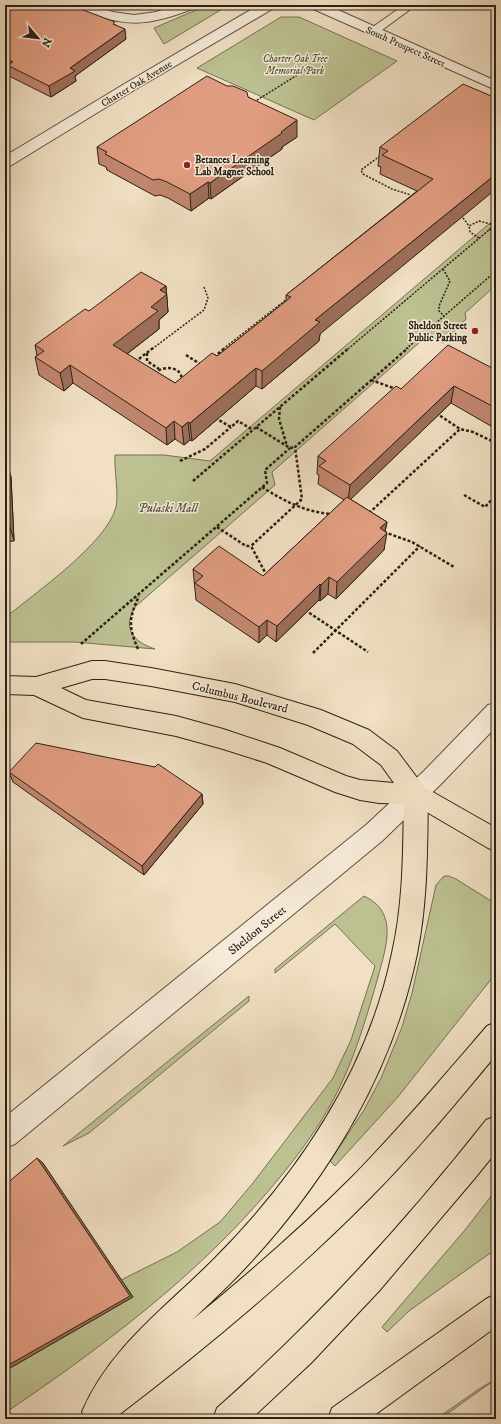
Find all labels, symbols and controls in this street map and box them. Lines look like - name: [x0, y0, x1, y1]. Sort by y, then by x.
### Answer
- north arrow: [18, 18, 58, 58]
- street label: South Prospect Street: [364, 24, 447, 70]
- text: N: [38, 35, 54, 49]
- park label: Charter Oak Tree Memorial Park: [263, 53, 328, 77]
- street label: Charter Oak Avenue: [99, 58, 174, 110]
- place label: Betances Learning Lab Magnet School: [195, 154, 275, 179]
- marker: Betances Learning Lab Magnet School: [182, 160, 192, 170]
- place label: Sheldon Street Public Parking: [408, 320, 468, 345]
- marker: Sheldon Street Public Parking: [470, 326, 480, 336]
- park label: Pulaski Mall: [138, 501, 200, 516]
- street label: Columbus Boulevard: [190, 678, 290, 717]
- street label: Sheldon Street: [225, 902, 289, 958]

